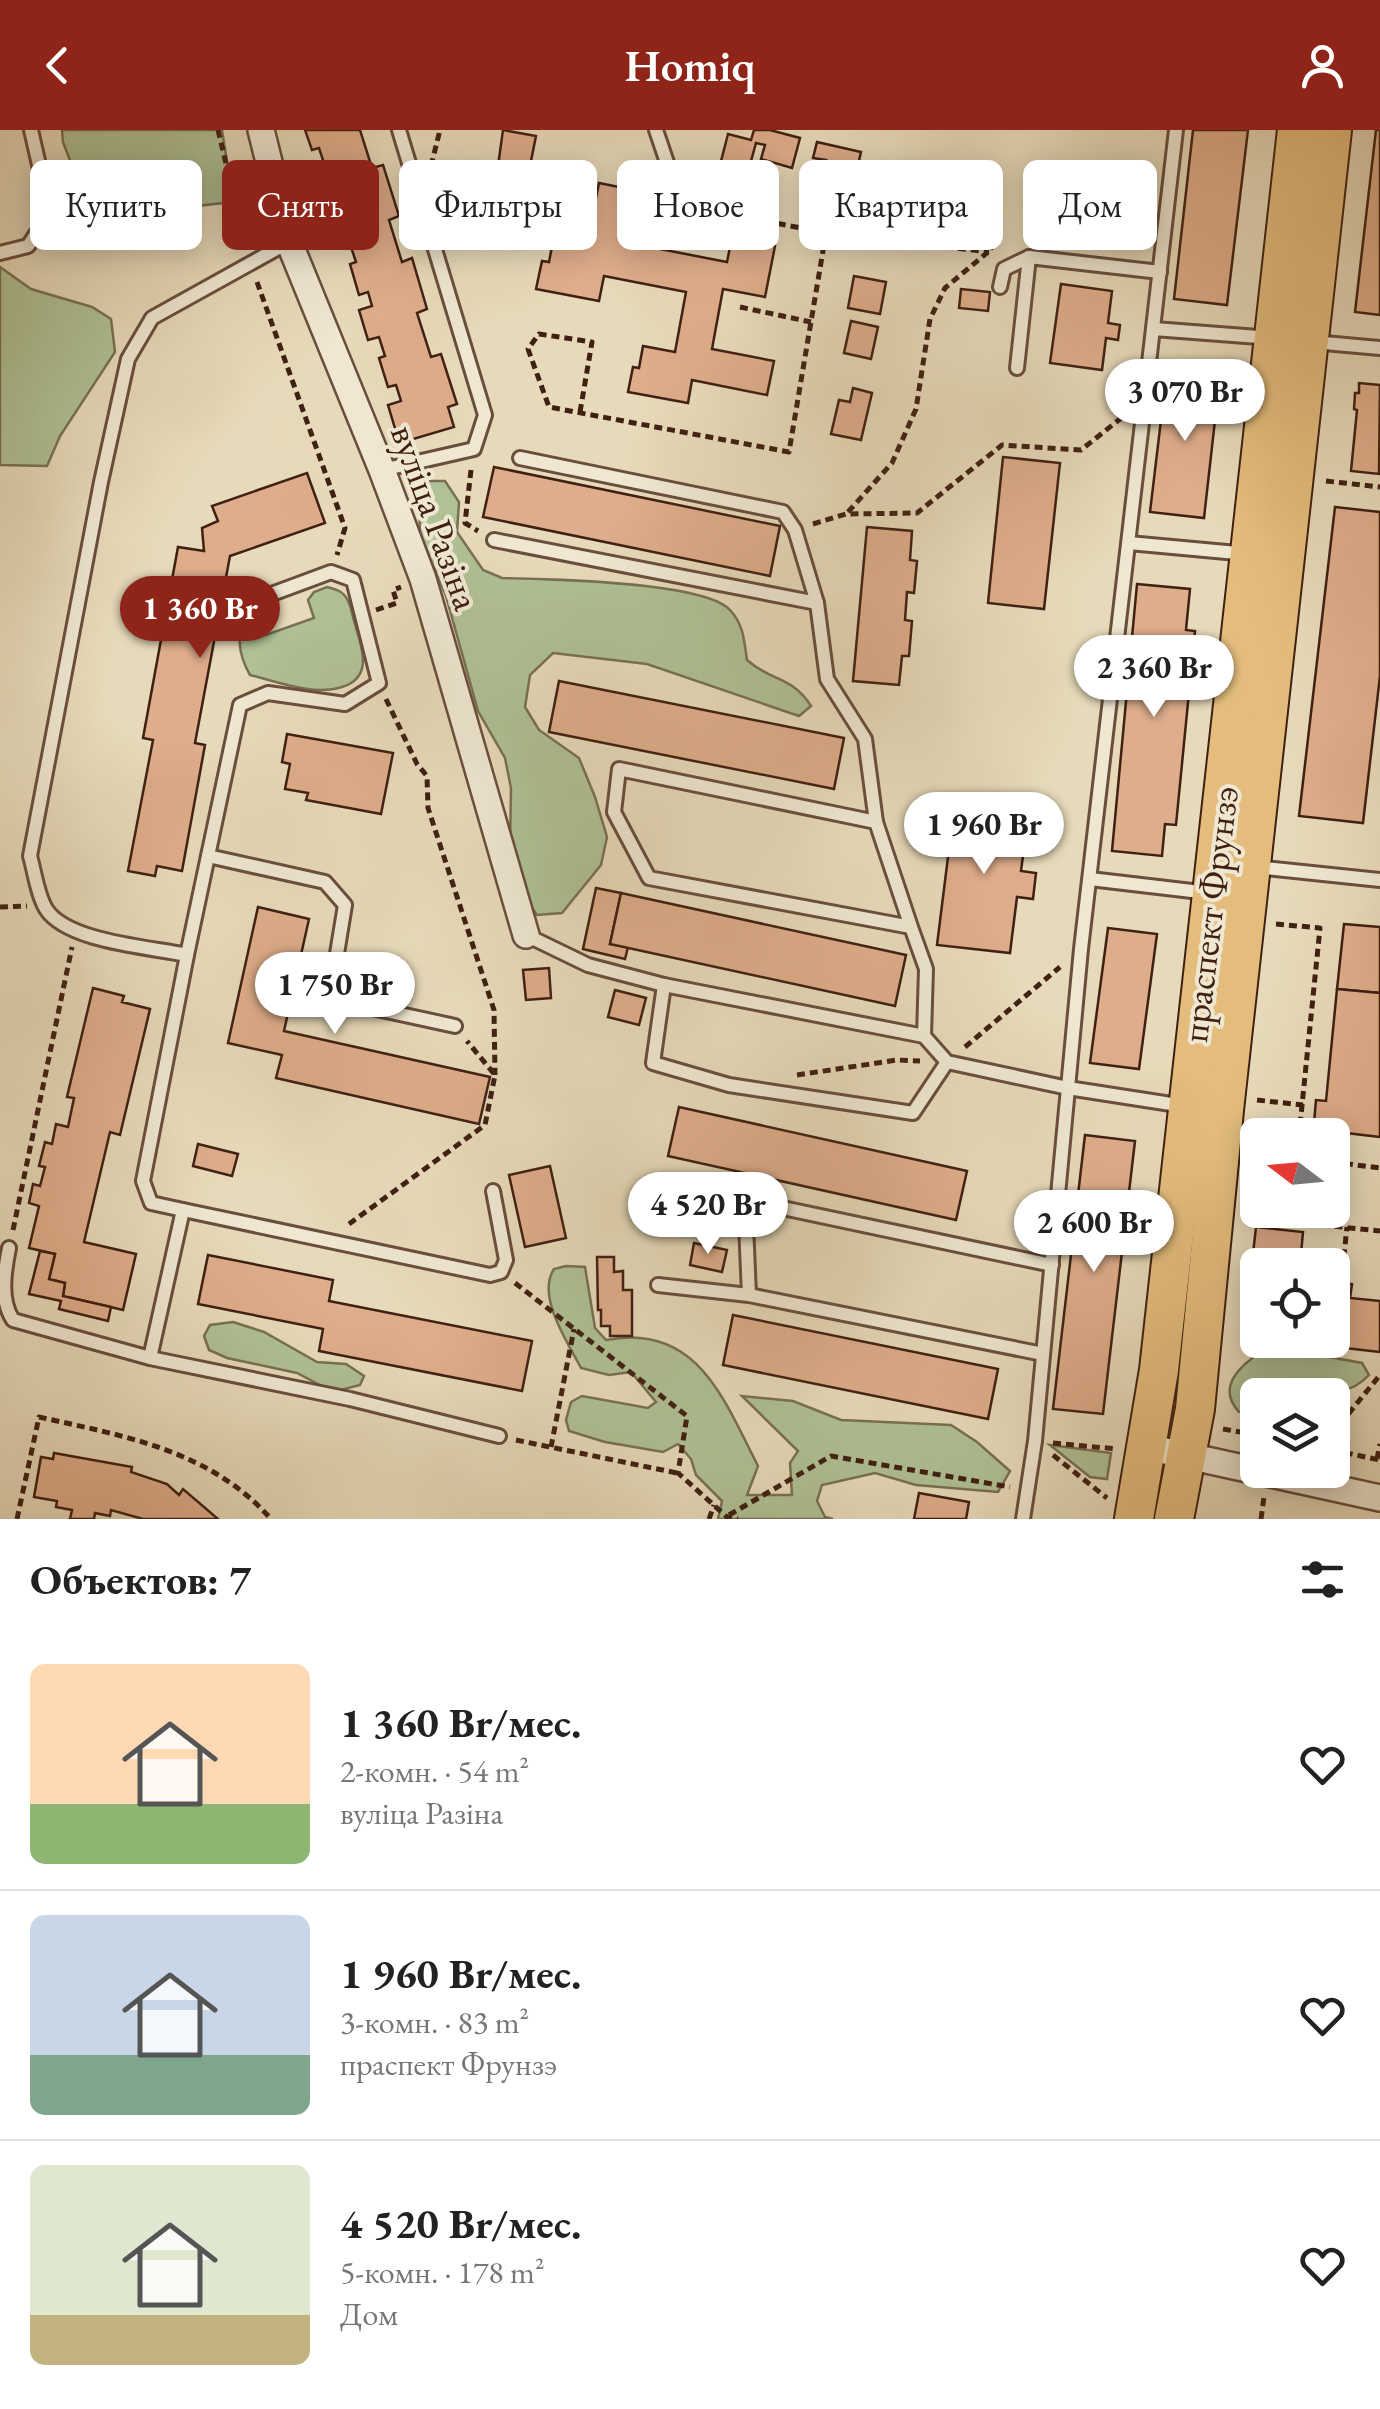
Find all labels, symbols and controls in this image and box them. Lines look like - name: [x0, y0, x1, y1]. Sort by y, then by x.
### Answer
- text: Homiq: [625, 36, 756, 94]
- icon: back: [30, 38, 85, 93]
- icon: person: [1295, 38, 1350, 93]
- chip: Купить: [30, 160, 202, 250]
- chip: Снять: [222, 160, 379, 250]
- chip: Фильтры: [399, 160, 597, 250]
- chip: Новое: [617, 160, 779, 250]
- chip: Квартира: [799, 160, 1003, 250]
- chip: Дом: [1023, 160, 1157, 250]
- pin: 3 070 Br: [1082, 359, 1288, 444]
- text: 3 070 Br: [1127, 370, 1243, 412]
- street label: вуліца Разіна: [380, 418, 492, 617]
- pin: 1 360 Br: [97, 576, 303, 661]
- text: 1 360 Br: [142, 587, 258, 629]
- pin: 2 360 Br: [1051, 635, 1257, 720]
- text: 2 360 Br: [1096, 646, 1212, 688]
- street label: праспект Фрунзэ: [1169, 783, 1249, 1045]
- pin: 1 960 Br: [881, 792, 1087, 877]
- text: 1 960 Br: [926, 803, 1042, 845]
- pin: 1 750 Br: [232, 952, 438, 1037]
- text: 1 750 Br: [277, 963, 393, 1005]
- north arrow: [1240, 1118, 1350, 1228]
- map controls: [1240, 1118, 1350, 1488]
- pin: 4 520 Br: [605, 1172, 811, 1257]
- text: 4 520 Br: [650, 1183, 766, 1225]
- pin: 2 600 Br: [991, 1190, 1197, 1275]
- text: 2 600 Br: [1036, 1201, 1152, 1243]
- button: locate: [1240, 1248, 1350, 1358]
- button: layers: [1240, 1378, 1350, 1488]
- text: Объектов: 7: [30, 1552, 251, 1607]
- icon: filters: [1295, 1552, 1350, 1607]
- text: 1 360 Br/мес.: [340, 1695, 581, 1750]
- icon: home: [110, 1704, 230, 1824]
- icon: heart: [1295, 1737, 1350, 1792]
- text: 2-комн. · 54 m²: [340, 1750, 529, 1792]
- text: вуліца Разіна: [340, 1792, 503, 1834]
- text: 1 960 Br/мес.: [340, 1946, 581, 2001]
- icon: home: [110, 1955, 230, 2075]
- icon: heart: [1295, 1988, 1350, 2043]
- text: 3-комн. · 83 m²: [340, 2001, 529, 2043]
- text: праспект Фрунзэ: [340, 2043, 557, 2085]
- text: 4 520 Br/мес.: [340, 2196, 581, 2251]
- icon: home: [110, 2205, 230, 2325]
- icon: heart: [1295, 2238, 1350, 2293]
- text: 5-комн. · 178 m²: [340, 2251, 545, 2293]
- text: Дом: [340, 2293, 398, 2335]

